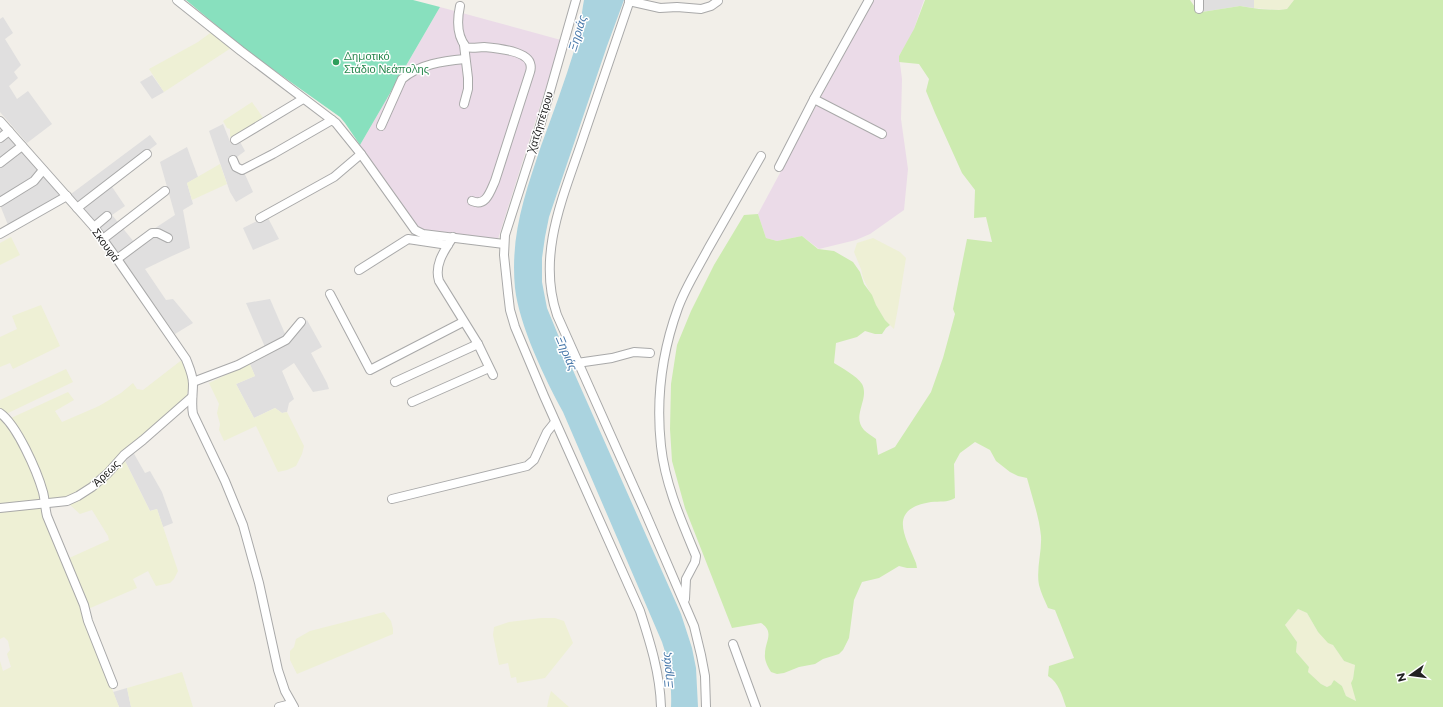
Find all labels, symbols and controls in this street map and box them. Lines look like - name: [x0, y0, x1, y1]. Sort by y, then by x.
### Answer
- water label: Ξηριάς: [564, 13, 590, 54]
- place label: Δημοτικό Στάδιο Νεάπολης: [344, 49, 429, 76]
- marker: Δημοτικό Στάδιο Νεάπολης: [331, 57, 341, 67]
- street label: Χατζηπέτρου: [523, 90, 556, 156]
- street label: Σκουφά: [89, 226, 123, 265]
- water label: Ξηριάς: [553, 332, 581, 373]
- street label: Άρεως: [89, 457, 123, 489]
- water label: Ξηριάς: [658, 651, 676, 690]
- north arrow: [1391, 655, 1431, 695]
- text: N: [1393, 671, 1409, 683]

